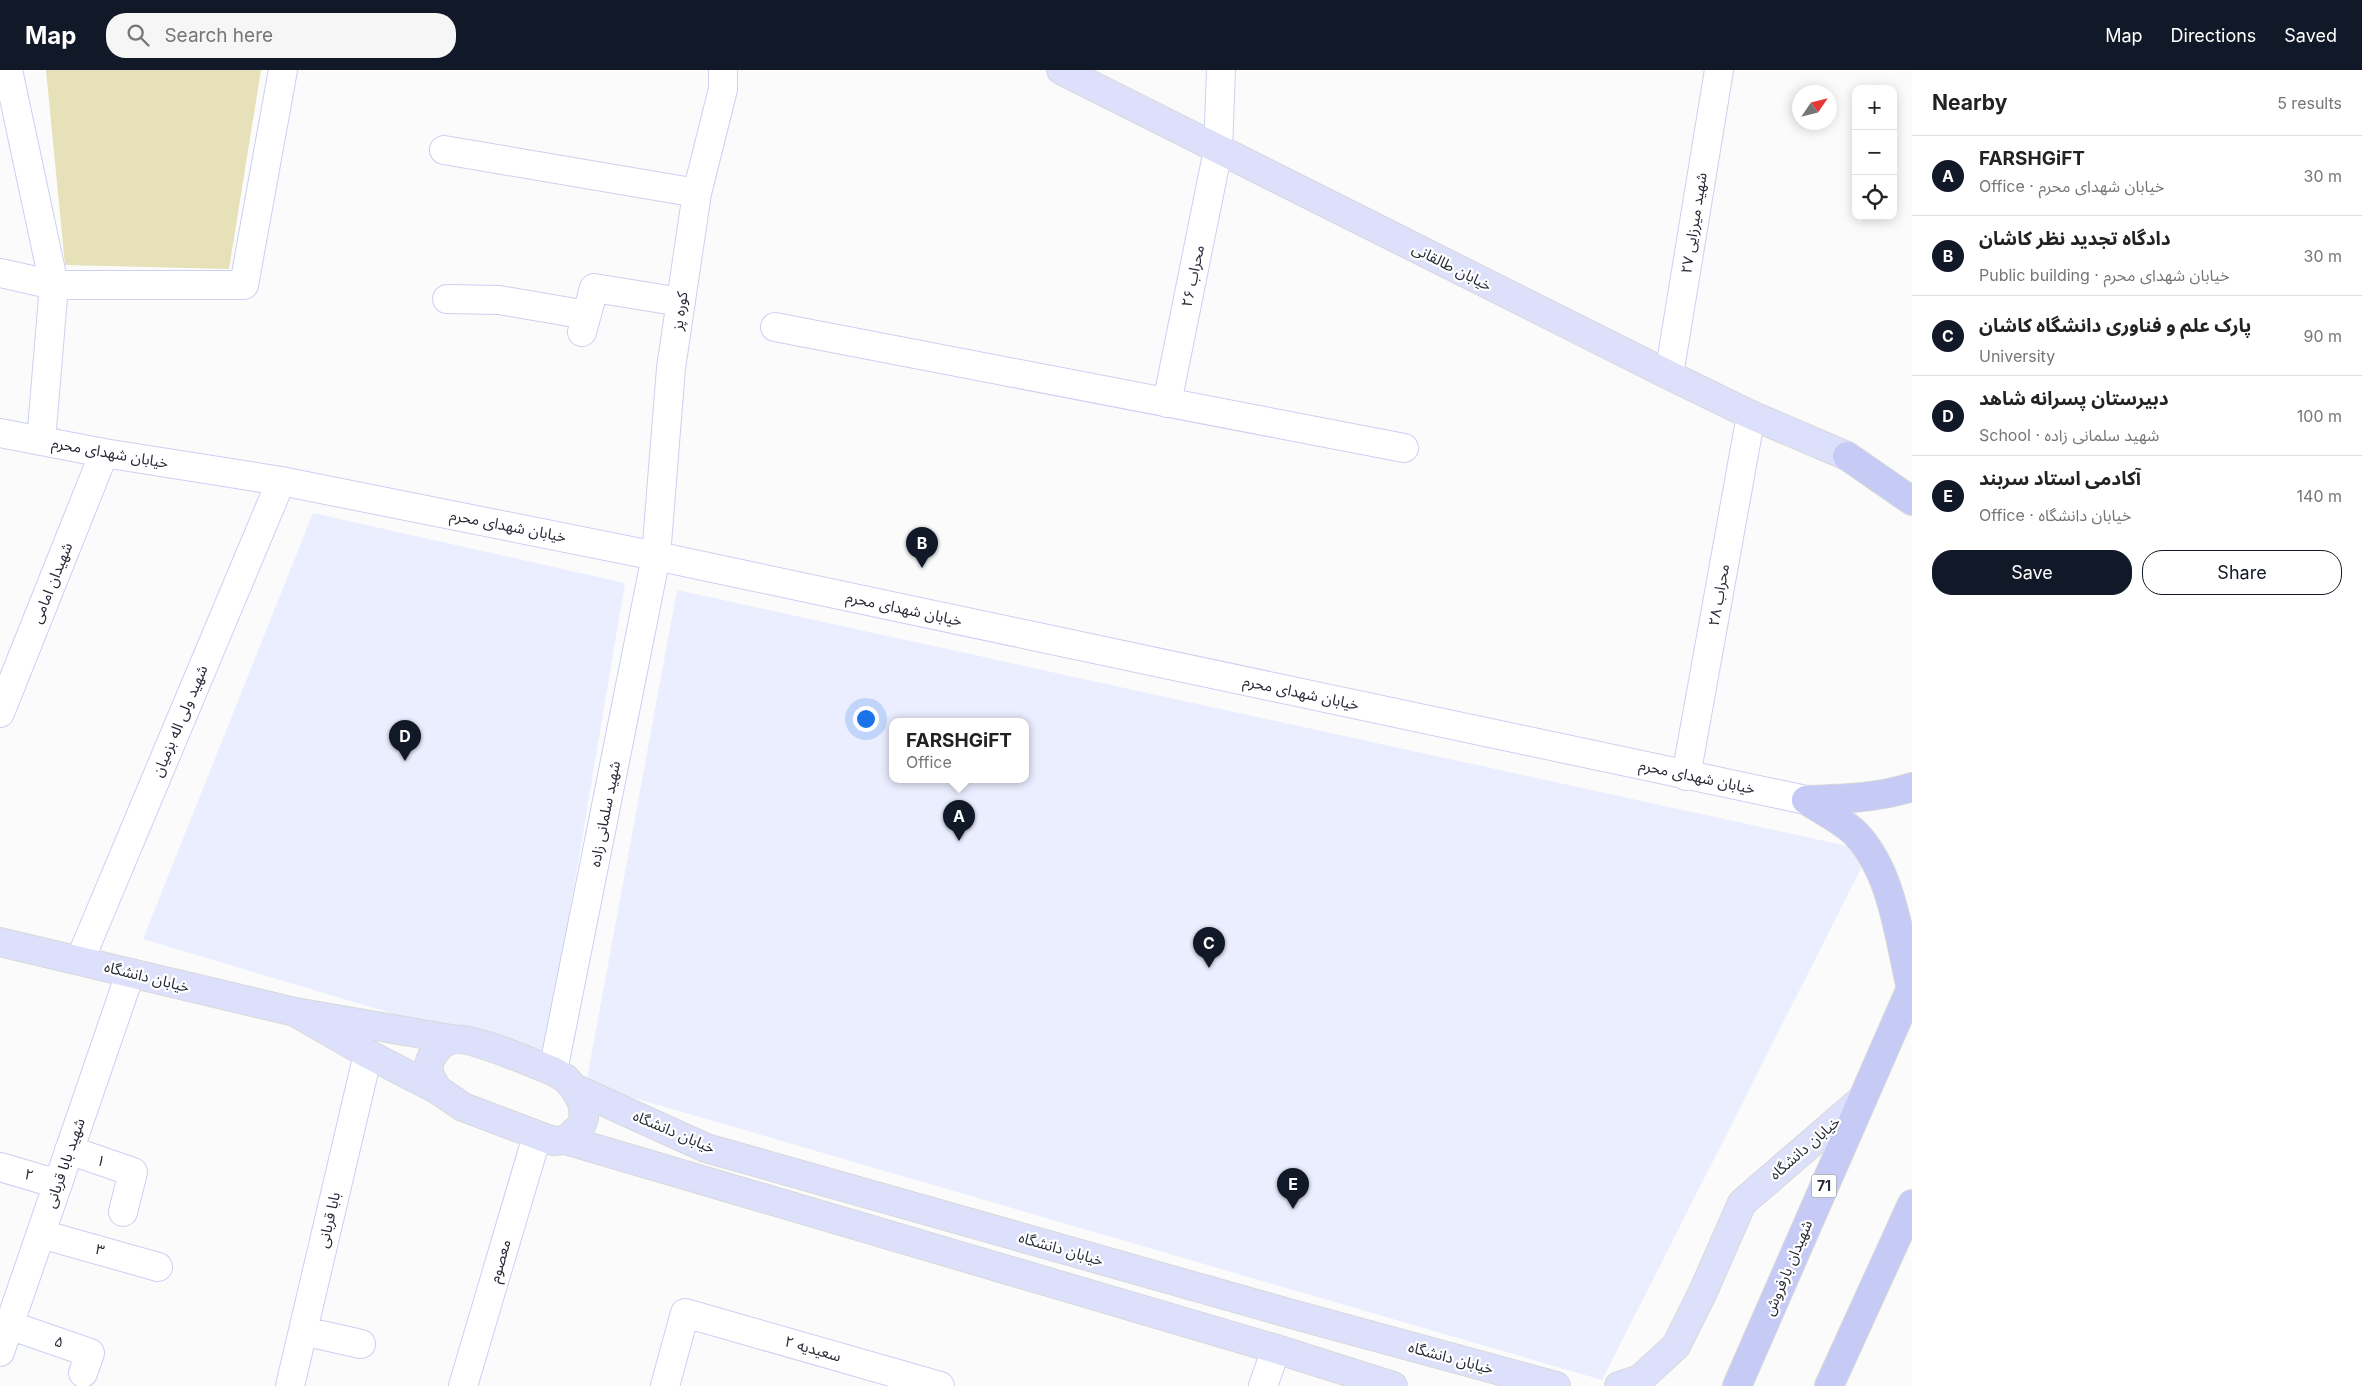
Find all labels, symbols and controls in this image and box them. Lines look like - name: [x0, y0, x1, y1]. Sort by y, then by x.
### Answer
- search box: [106, 13, 456, 58]
- text: Map: [25, 21, 76, 50]
- icon: search: [124, 21, 152, 49]
- text: Search here: [164, 24, 273, 47]
- text: Map: [2105, 25, 2143, 46]
- text: Directions: [2171, 25, 2256, 46]
- text: Saved: [2284, 25, 2337, 46]
- north arrow: [1792, 85, 1837, 130]
- map controls: [1852, 85, 1897, 220]
- button: +: [1852, 85, 1897, 130]
- text: Nearby: [1932, 90, 2007, 115]
- text: 5 results: [2277, 93, 2342, 113]
- button: −: [1852, 130, 1897, 175]
- text: FARSHGiFT: [1979, 147, 2085, 170]
- text: A: [1942, 166, 1954, 186]
- text: 30 m: [2304, 166, 2342, 186]
- street label: شهید میرزایی ۲۷: [1676, 171, 1711, 275]
- button: locate: [1852, 175, 1897, 220]
- text: Office · خیابان شهدای محرم: [1979, 176, 2165, 196]
- text: دادگاه تجدید نظر کاشان: [1979, 227, 2171, 250]
- street label: خیابان طالقانی: [1409, 238, 1495, 295]
- street label: محراب ۲۶: [1177, 243, 1208, 309]
- text: B: [1943, 246, 1953, 266]
- text: 30 m: [2304, 246, 2342, 266]
- text: Public building · خیابان شهدای محرم: [1979, 265, 2230, 285]
- street label: کوره پز: [667, 290, 693, 333]
- text: پارک علم و فناوری دانشگاه کاشان: [1979, 314, 2251, 337]
- text: C: [1942, 326, 1954, 346]
- text: 90 m: [2303, 326, 2342, 346]
- text: University: [1979, 346, 2055, 366]
- text: دبیرستان پسرانه شاهد: [1979, 387, 2169, 410]
- text: D: [1942, 406, 1954, 426]
- text: 100 m: [2297, 406, 2342, 426]
- text: School · شهید سلمانی زاده: [1979, 425, 2159, 445]
- street label: خیابان شهدای محرم: [50, 433, 170, 474]
- text: آکادمی استاد سربند: [1979, 467, 2141, 490]
- text: E: [1943, 486, 1953, 506]
- text: 140 m: [2297, 486, 2342, 506]
- street label: خیابان شهدای محرم: [448, 505, 568, 548]
- text: Office · خیابان دانشگاه: [1979, 505, 2131, 525]
- pin: B: [906, 527, 938, 568]
- street label: شهیدان امامی: [27, 539, 76, 626]
- button: Save: [1932, 550, 2132, 595]
- button: Share: [2142, 550, 2342, 595]
- street label: محراب ۲۸: [1704, 562, 1733, 628]
- street label: خیابان شهدای محرم: [844, 587, 964, 632]
- street label: شهید ولی اله بزمیان: [147, 662, 212, 780]
- street label: خیابان شهدای محرم: [1241, 671, 1361, 716]
- your location: [853, 706, 879, 732]
- popup: [889, 718, 1029, 783]
- pin: D: [389, 720, 421, 761]
- text: FARSHGiFT: [906, 729, 1012, 752]
- text: Office: [906, 752, 952, 772]
- street label: خیابان شهدای محرم: [1637, 755, 1757, 800]
- street label: شهید سلمانی زاده: [585, 759, 624, 869]
- pin: A: [943, 800, 975, 841]
- pin: C: [1193, 927, 1225, 968]
- street label: خیابان دانشگاه: [102, 957, 192, 996]
- street label: خیابان دانشگاه: [630, 1106, 718, 1157]
- street label: خیابان دانشگاه: [1766, 1112, 1844, 1183]
- street label: شهید بابا قربانی: [40, 1115, 89, 1210]
- street label: ۱: [94, 1150, 108, 1171]
- street label: ۲: [22, 1164, 36, 1185]
- pin: E: [1277, 1168, 1309, 1209]
- road number: 71: [1812, 1174, 1836, 1198]
- street label: بابا قربانی: [313, 1190, 344, 1250]
- street label: شهیدان بارفروش: [1759, 1217, 1816, 1318]
- street label: خیابان دانشگاه: [1017, 1227, 1106, 1270]
- street label: معصوم: [484, 1237, 517, 1285]
- street label: ۳: [93, 1239, 107, 1260]
- street label: ۵: [52, 1331, 66, 1352]
- street label: سعیدیه ۲: [783, 1331, 844, 1366]
- street label: خیابان دانشگاه: [1407, 1337, 1496, 1378]

